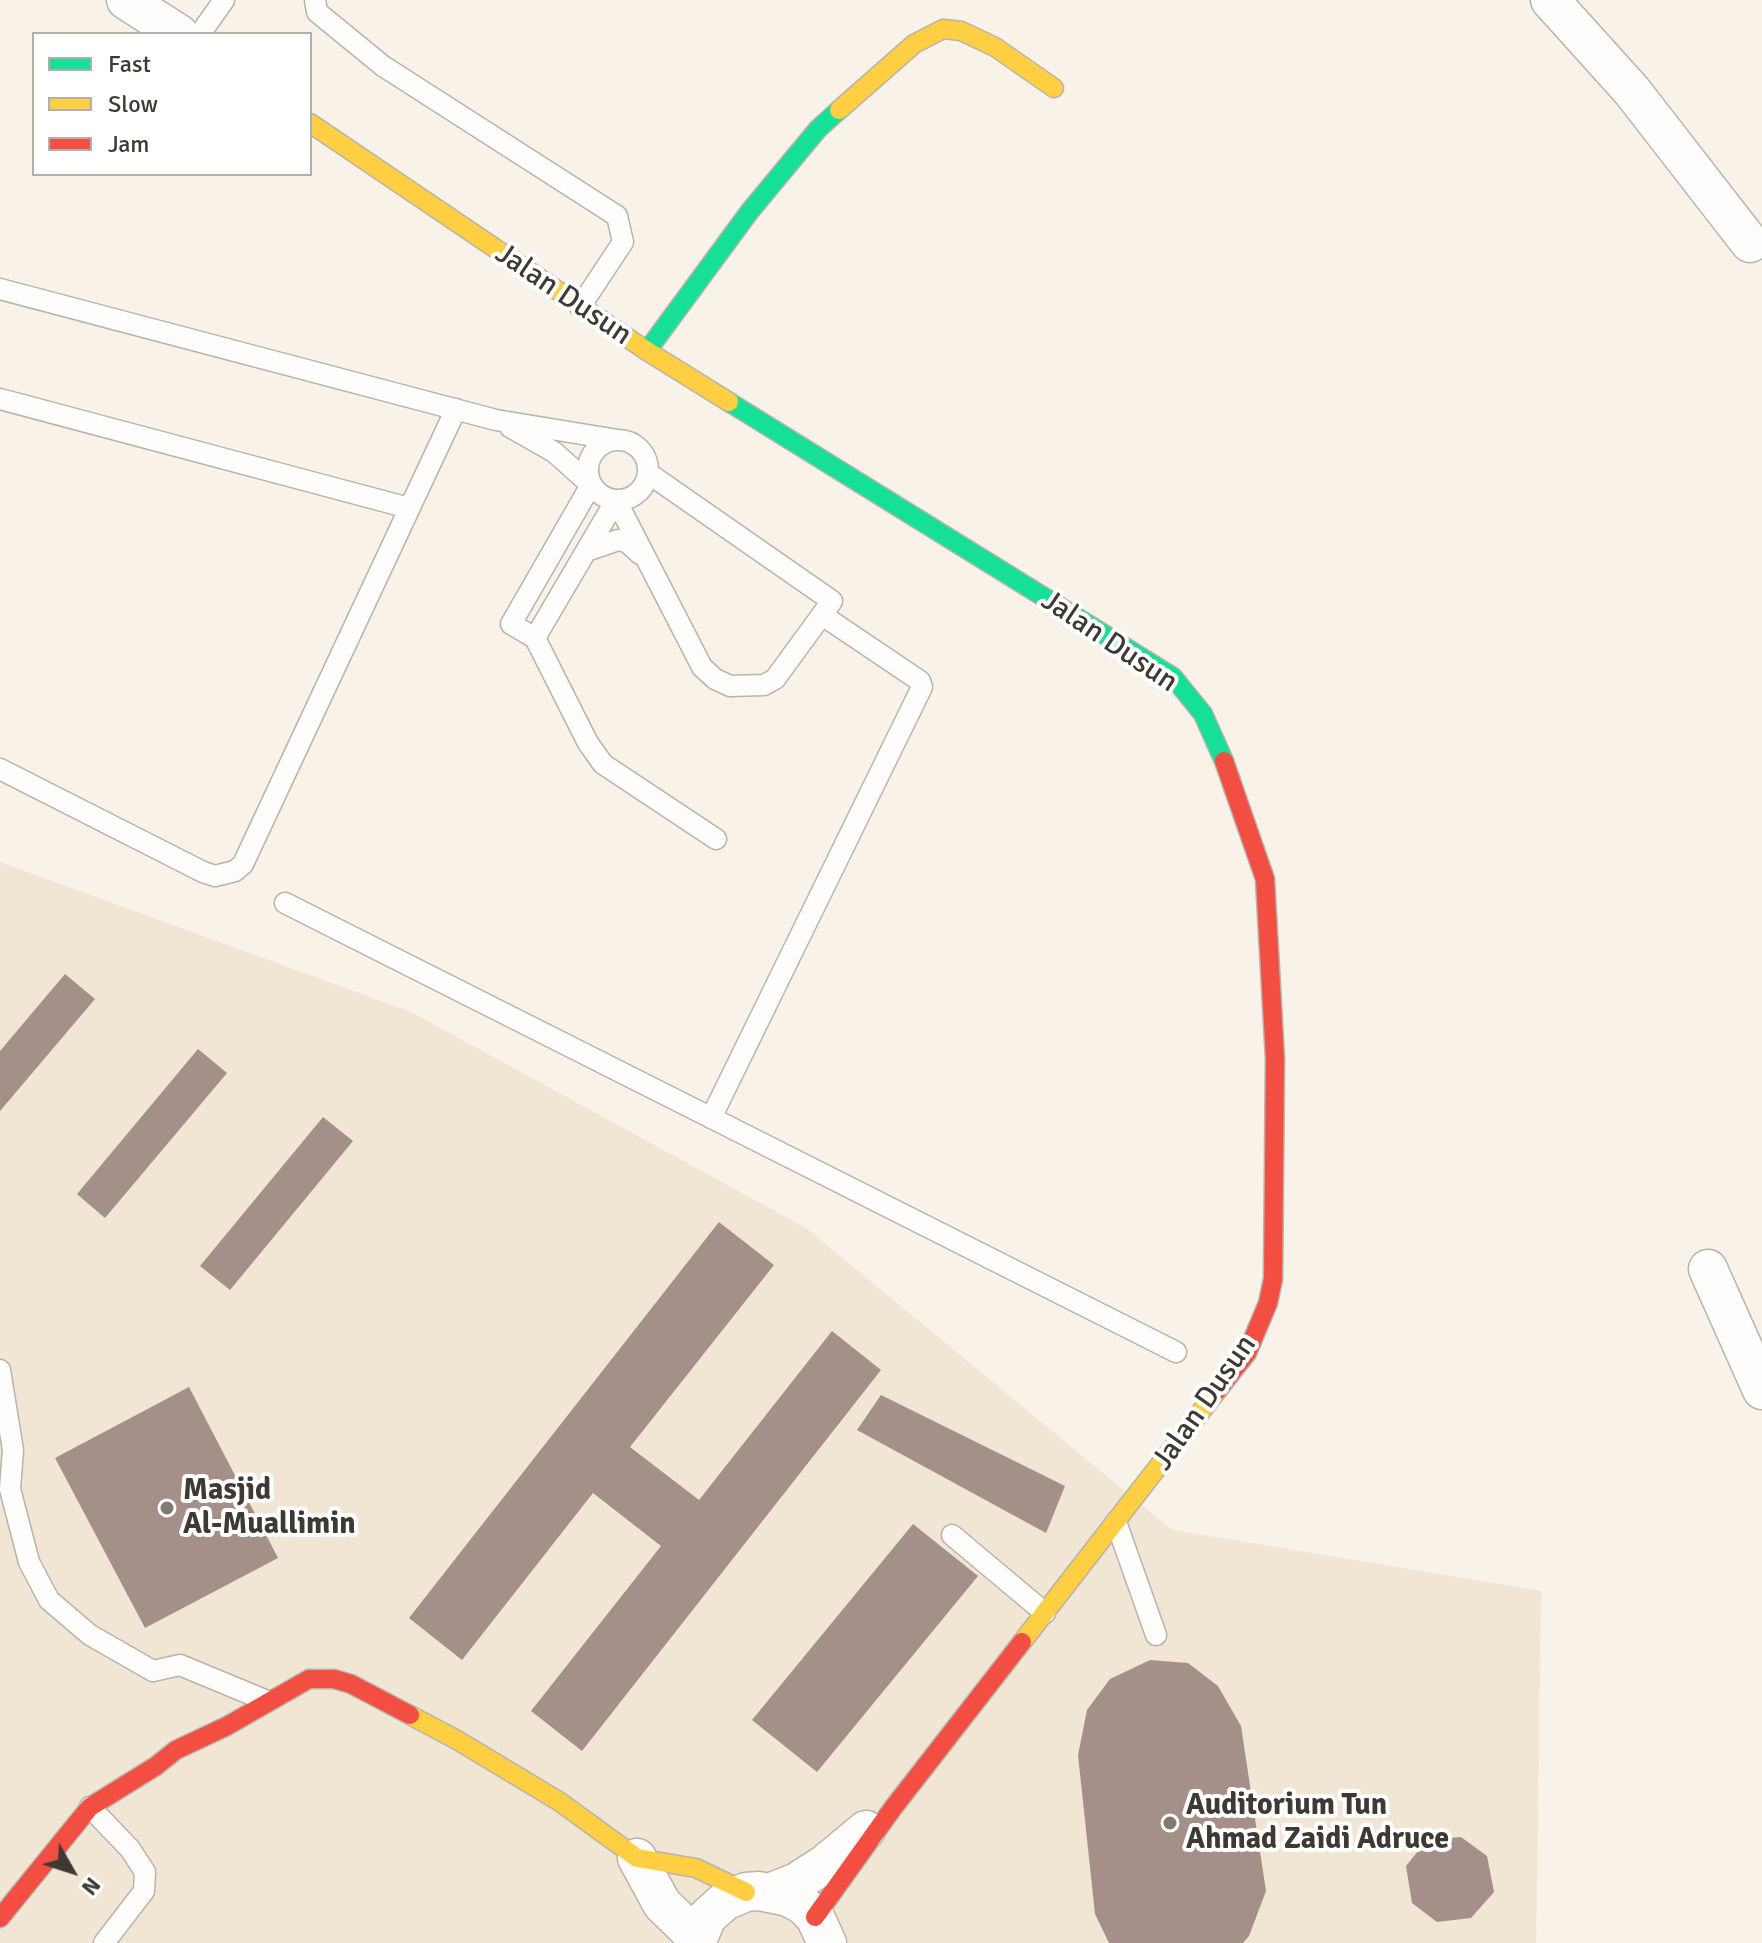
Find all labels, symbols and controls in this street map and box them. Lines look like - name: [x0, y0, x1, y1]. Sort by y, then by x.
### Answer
- legend: [32, 32, 312, 176]
- text: Fast: [108, 49, 151, 79]
- text: Slow: [108, 89, 158, 119]
- text: Jam: [108, 129, 149, 159]
- street label: Jalan Dusun: [488, 236, 638, 354]
- street label: Jalan Dusun: [1034, 583, 1184, 701]
- street label: Jalan Dusun: [1145, 1329, 1265, 1477]
- place label: Masjid Al-Muallimin: [183, 1473, 356, 1544]
- marker: Masjid Al-Muallimin: [158, 1499, 176, 1517]
- place label: Auditorium Tun Ahmad Zaidi Adruce: [1186, 1788, 1449, 1858]
- marker: Auditorium Tun Ahmad Zaidi Adruce: [1161, 1814, 1179, 1832]
- north arrow: [32, 1831, 112, 1911]
- text: N: [76, 1872, 106, 1901]

